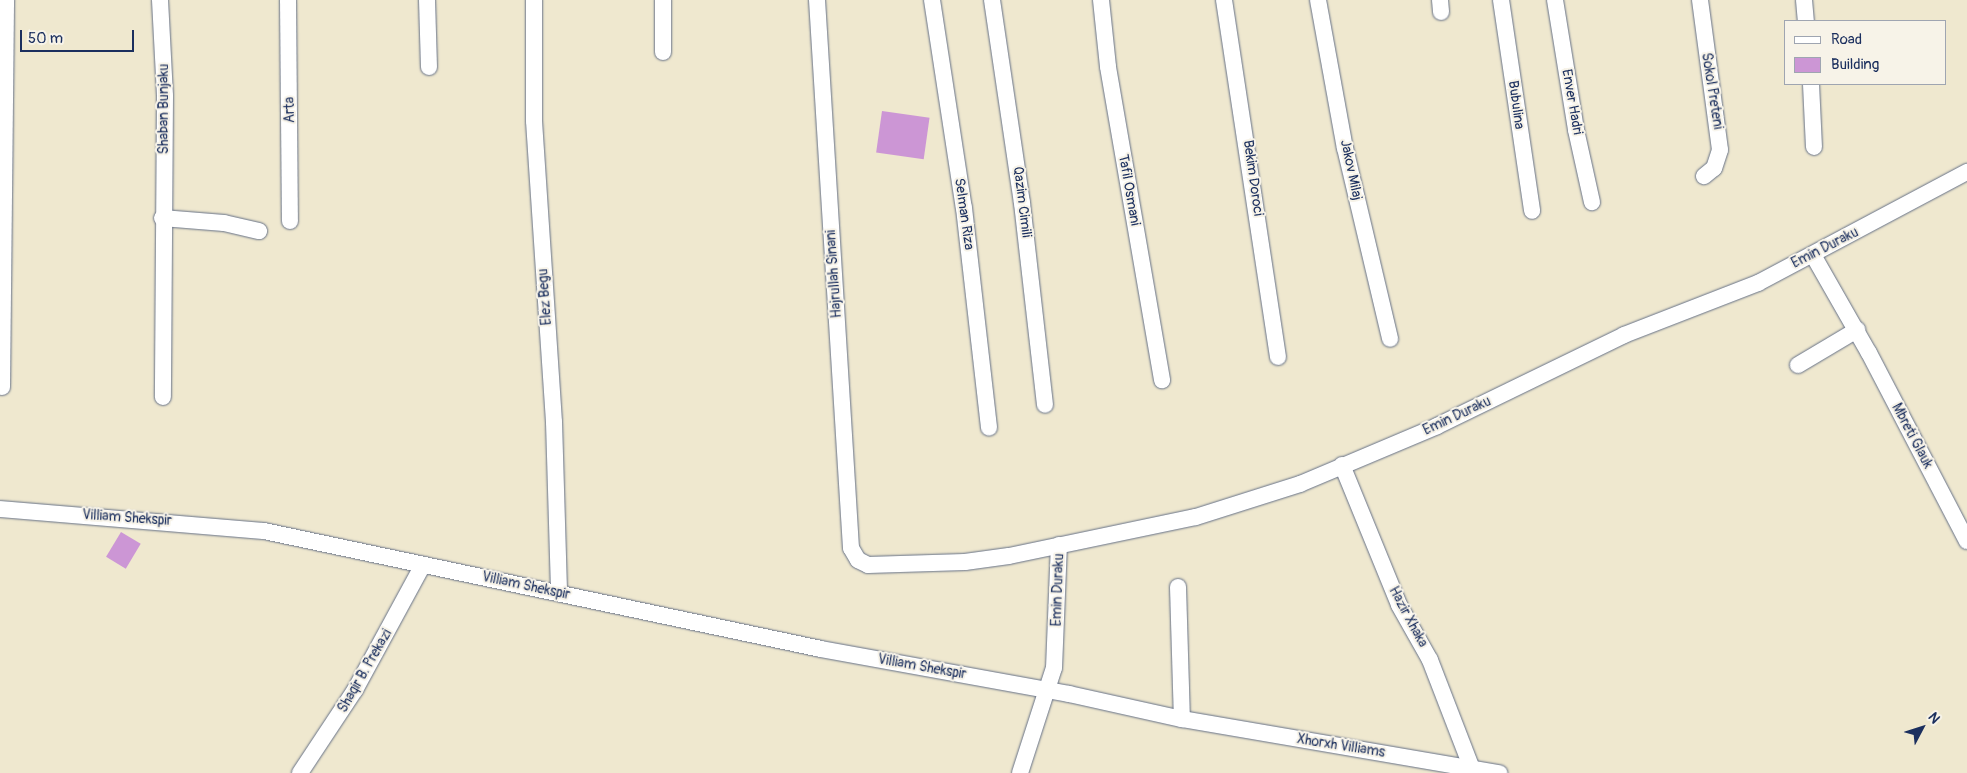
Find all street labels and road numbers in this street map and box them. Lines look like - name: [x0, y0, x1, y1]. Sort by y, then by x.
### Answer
- street label: Sokol Preteni: [1698, 52, 1726, 130]
- street label: Shaban Bunjaku: [156, 64, 172, 154]
- street label: Enver Hadri: [1558, 68, 1586, 136]
- street label: Bubulina: [1504, 80, 1528, 130]
- street label: Arta: [281, 97, 299, 123]
- street label: Jakov Milaj: [1336, 138, 1366, 202]
- street label: Bekim Doroci: [1239, 139, 1267, 217]
- street label: Tafil Osmani: [1114, 153, 1144, 227]
- street label: Qazim Cimili: [1009, 165, 1035, 239]
- street label: Selman Riza: [951, 177, 977, 251]
- street label: Emin Duraku: [1789, 224, 1861, 272]
- street label: Hajrullah Sinani: [823, 229, 845, 319]
- street label: Elez Begu: [535, 268, 555, 326]
- street label: Emin Duraku: [1420, 393, 1494, 439]
- street label: Mbreti Glauk: [1888, 401, 1936, 471]
- street label: Villiam Shekspir: [82, 506, 172, 530]
- street label: Emin Duraku: [1048, 553, 1068, 627]
- street label: Villiam Shekspir: [480, 568, 572, 604]
- street label: Hazir Xhaka: [1385, 584, 1431, 650]
- street label: Shaqir B. Prekazi: [334, 626, 396, 716]
- street label: Villiam Shekspir: [876, 651, 968, 683]
- street label: Xhorxh Villiams: [1296, 731, 1386, 761]

